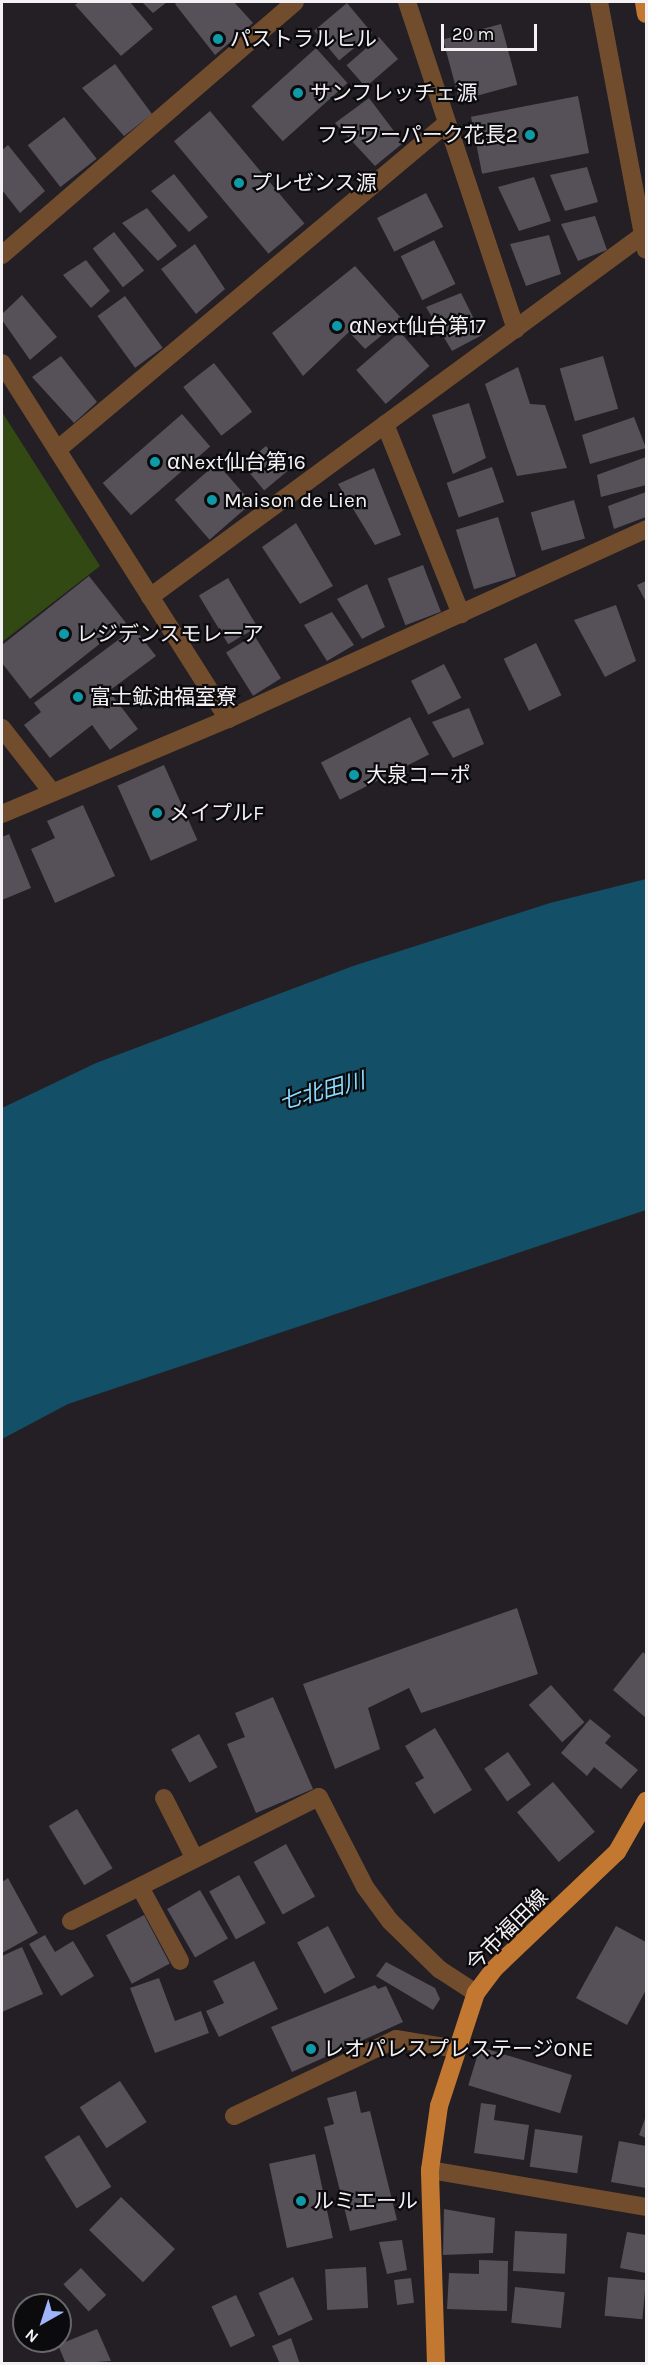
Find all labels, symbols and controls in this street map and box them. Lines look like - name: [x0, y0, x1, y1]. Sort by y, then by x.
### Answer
- scale bar: [444, 12, 540, 50]
- text: 20 m: [452, 23, 494, 45]
- place label: パストラルヒル: [230, 26, 377, 52]
- marker: パストラルヒル: [211, 32, 225, 46]
- place label: サンフレッチェ源: [310, 80, 478, 106]
- marker: サンフレッチェ源: [291, 86, 305, 100]
- place label: フラワーパーク花長2: [317, 122, 518, 148]
- marker: フラワーパーク花長2: [523, 128, 537, 142]
- place label: プレゼンス源: [251, 170, 377, 196]
- marker: プレゼンス源: [232, 176, 246, 190]
- place label: αNext仙台第17: [349, 313, 486, 339]
- marker: αNext仙台第17: [330, 319, 344, 333]
- place label: αNext仙台第16: [167, 449, 306, 475]
- marker: αNext仙台第16: [148, 455, 162, 469]
- place label: Maison de Lien: [224, 487, 368, 513]
- marker: Maison de Lien: [205, 493, 219, 507]
- place label: レジデンスモレーア: [76, 621, 265, 647]
- marker: レジデンスモレーア: [57, 627, 71, 641]
- place label: 富士鉱油福室寮: [90, 684, 237, 710]
- marker: 富士鉱油福室寮: [71, 690, 85, 704]
- place label: 大泉コーポ: [366, 762, 471, 788]
- marker: 大泉コーポ: [347, 768, 361, 782]
- place label: メイプルF: [169, 800, 264, 826]
- marker: メイプルF: [150, 806, 164, 820]
- water label: 七北田川: [276, 1068, 368, 1116]
- street label: 今市福田線: [461, 1884, 553, 1976]
- place label: レオパレスプレステージONE: [323, 2036, 594, 2062]
- marker: レオパレスプレステージONE: [304, 2042, 318, 2056]
- place label: ルミエール: [313, 2188, 418, 2214]
- marker: ルミエール: [294, 2194, 308, 2208]
- north arrow: [12, 2293, 72, 2353]
- text: N: [21, 2325, 42, 2347]

